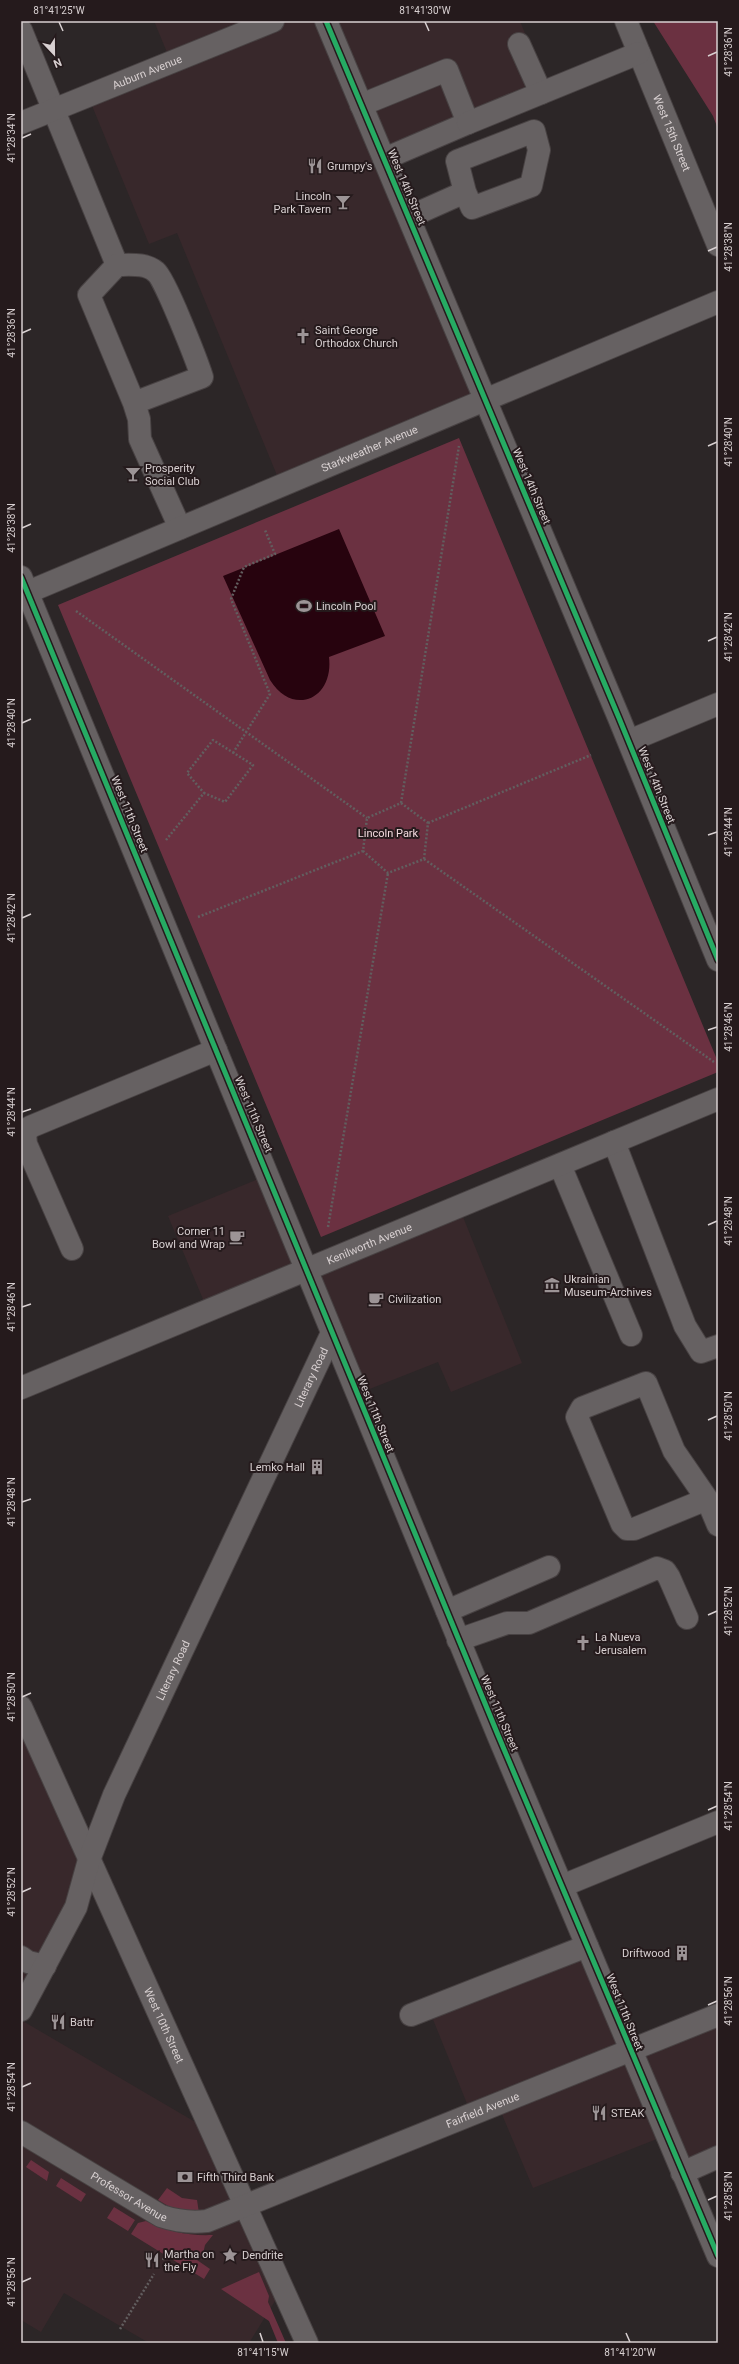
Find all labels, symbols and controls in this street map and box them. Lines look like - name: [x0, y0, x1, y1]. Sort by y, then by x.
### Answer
- text: 81°41'25"W: [33, 5, 85, 16]
- text: 81°41'30"W: [399, 5, 451, 16]
- text: 41°28'36"N: [723, 27, 734, 77]
- north arrow: [34, 34, 74, 74]
- street label: Auburn Avenue: [110, 52, 184, 92]
- text: N: [51, 55, 64, 70]
- street label: West 15th Street: [650, 93, 693, 174]
- text: 41°28'34"N: [6, 113, 17, 163]
- street label: West 14th Street: [385, 147, 429, 227]
- restaurant icon: Grumpy's: [306, 157, 324, 175]
- place label: Grumpy's: [327, 160, 373, 173]
- place label: Lincoln Park Tavern: [274, 190, 331, 216]
- bar icon: Lincoln Park Tavern: [334, 193, 352, 211]
- text: 41°28'38"N: [723, 222, 734, 272]
- text: 41°28'36"N: [6, 308, 17, 358]
- place label: Saint George Orthodox Church: [315, 324, 398, 350]
- church icon: Saint George Orthodox Church: [294, 327, 312, 345]
- text: 41°28'40"N: [723, 417, 734, 467]
- street label: Starkweather Avenue: [319, 423, 420, 475]
- street label: West 14th Street: [510, 446, 554, 526]
- place label: Prosperity Social Club: [145, 462, 200, 488]
- bar icon: Prosperity Social Club: [124, 465, 142, 483]
- text: 41°28'38"N: [6, 503, 17, 553]
- sports icon: Lincoln Pool: [295, 597, 313, 615]
- place label: Lincoln Pool: [316, 600, 376, 613]
- text: 41°28'42"N: [723, 612, 734, 662]
- text: 41°28'40"N: [6, 698, 17, 748]
- street label: West 14th Street: [635, 745, 678, 826]
- street label: West 11th Street: [108, 774, 151, 855]
- text: 41°28'44"N: [723, 807, 734, 857]
- park label: Lincoln Park: [358, 827, 419, 840]
- text: 41°28'42"N: [6, 893, 17, 943]
- text: 41°28'46"N: [723, 1002, 734, 1052]
- street label: West 11th Street: [232, 1074, 276, 1154]
- text: 41°28'44"N: [6, 1087, 17, 1137]
- text: 41°28'48"N: [723, 1196, 734, 1246]
- street label: Kenilworth Avenue: [325, 1221, 414, 1268]
- place label: Corner 11 Bowl and Wrap: [152, 1225, 225, 1251]
- cafe icon: Corner 11 Bowl and Wrap: [228, 1228, 246, 1246]
- place label: Ukrainian Museum-Archives: [564, 1273, 652, 1299]
- museum icon: Ukrainian Museum-Archives: [543, 1276, 561, 1294]
- text: 41°28'46"N: [6, 1282, 17, 1332]
- cafe icon: Civilization: [367, 1290, 385, 1308]
- place label: Civilization: [388, 1293, 441, 1306]
- street label: Literary Road: [292, 1346, 331, 1410]
- street label: West 11th Street: [354, 1374, 397, 1455]
- text: 41°28'50"N: [723, 1391, 734, 1441]
- building icon: Lemko Hall: [308, 1458, 326, 1476]
- place label: Lemko Hall: [250, 1461, 305, 1474]
- text: 41°28'48"N: [6, 1477, 17, 1527]
- text: 41°28'52"N: [723, 1586, 734, 1636]
- place label: La Nueva Jerusalem: [595, 1631, 647, 1657]
- church icon: La Nueva Jerusalem: [574, 1634, 592, 1652]
- street label: Literary Road: [154, 1639, 193, 1703]
- text: 41°28'50"N: [6, 1672, 17, 1722]
- street label: West 11th Street: [478, 1673, 522, 1753]
- text: 41°28'54"N: [723, 1781, 734, 1831]
- text: 41°28'52"N: [6, 1867, 17, 1917]
- building icon: Driftwood: [673, 1944, 691, 1962]
- place label: Driftwood: [622, 1947, 670, 1960]
- street label: West 11th Street: [603, 1972, 646, 2053]
- text: 41°28'56"N: [723, 1976, 734, 2026]
- street label: West 10th Street: [141, 1986, 186, 2066]
- restaurant icon: Battr: [49, 2013, 67, 2031]
- place label: Battr: [70, 2016, 94, 2029]
- text: 41°28'54"N: [6, 2062, 17, 2112]
- street label: Fairfield Avenue: [444, 2090, 521, 2131]
- restaurant icon: STEAK: [590, 2104, 608, 2122]
- place label: STEAK: [611, 2107, 645, 2120]
- bank icon: Fifth Third Bank: [176, 2168, 194, 2186]
- street label: Professor Avenue: [88, 2169, 169, 2225]
- place label: Fifth Third Bank: [197, 2171, 275, 2184]
- text: 41°28'58"N: [723, 2171, 734, 2221]
- place icon: Dendrite: [221, 2246, 239, 2264]
- place label: Martha on the Fly: [164, 2248, 214, 2274]
- place label: Dendrite: [242, 2249, 283, 2262]
- restaurant icon: Martha on the Fly: [143, 2251, 161, 2269]
- text: 41°28'56"N: [6, 2257, 17, 2307]
- text: 81°41'15"W: [237, 2347, 289, 2358]
- text: 81°41'20"W: [604, 2347, 656, 2358]

